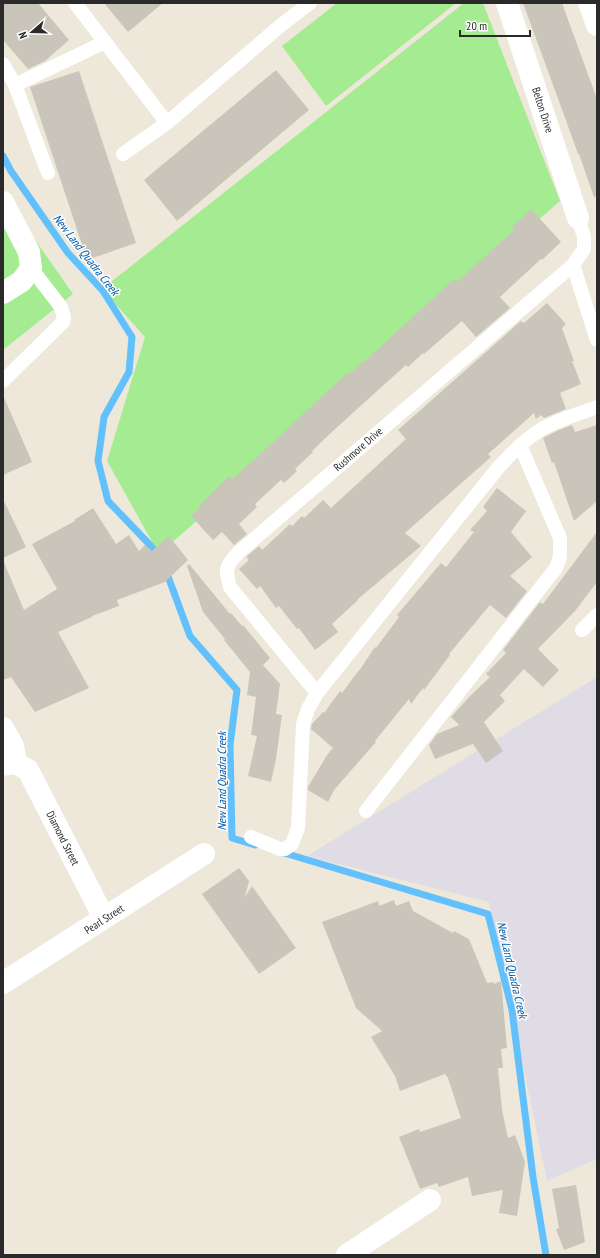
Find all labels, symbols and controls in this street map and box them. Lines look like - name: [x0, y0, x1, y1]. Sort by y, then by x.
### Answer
- north arrow: [12, 12, 52, 52]
- scale bar: [460, 12, 530, 38]
- text: 20 m: [466, 18, 487, 33]
- text: N: [15, 30, 30, 41]
- street label: Belton Drive: [529, 85, 557, 135]
- water label: New Land Quadra Creek: [50, 211, 124, 299]
- street label: Rushmore Drive: [331, 424, 386, 474]
- water label: New Land Quadra Creek: [214, 730, 229, 830]
- street label: Diamond Street: [43, 808, 83, 868]
- street label: Pearl Street: [82, 901, 126, 937]
- water label: New Land Quadra Creek: [494, 920, 531, 1021]

